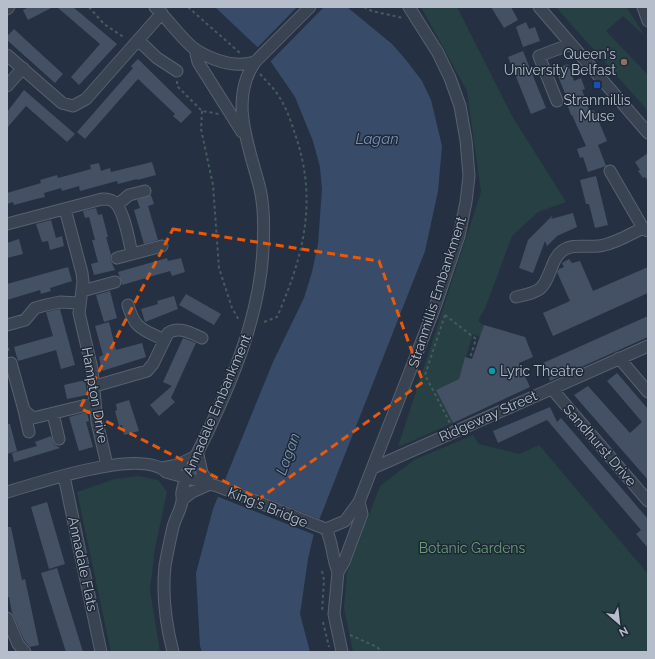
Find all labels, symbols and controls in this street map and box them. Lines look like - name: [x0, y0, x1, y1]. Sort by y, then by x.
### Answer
- place label: Queen's University Belfast: [504, 46, 616, 78]
- marker: Queen's University Belfast: [619, 57, 629, 67]
- marker: Stranmillis Muse: [592, 80, 602, 90]
- place label: Stranmillis Muse: [563, 92, 631, 124]
- water label: Lagan: [355, 130, 399, 148]
- street label: Stranmillis Embankment: [405, 214, 469, 369]
- street label: Annadale Embankment: [180, 331, 254, 478]
- street label: Hampton Drive: [79, 346, 111, 444]
- place label: Lyric Theatre: [500, 363, 584, 379]
- marker: Lyric Theatre: [487, 366, 497, 376]
- street label: Ridgeway Street: [436, 387, 540, 445]
- street label: Sandhurst Drive: [560, 401, 640, 489]
- water label: Lagan: [272, 431, 304, 477]
- street label: King's Bridge: [226, 484, 310, 530]
- street label: Annadale Flats: [65, 515, 101, 613]
- park label: Botanic Gardens: [419, 540, 526, 556]
- north arrow: [599, 603, 639, 643]
- text: N: [617, 624, 630, 639]

